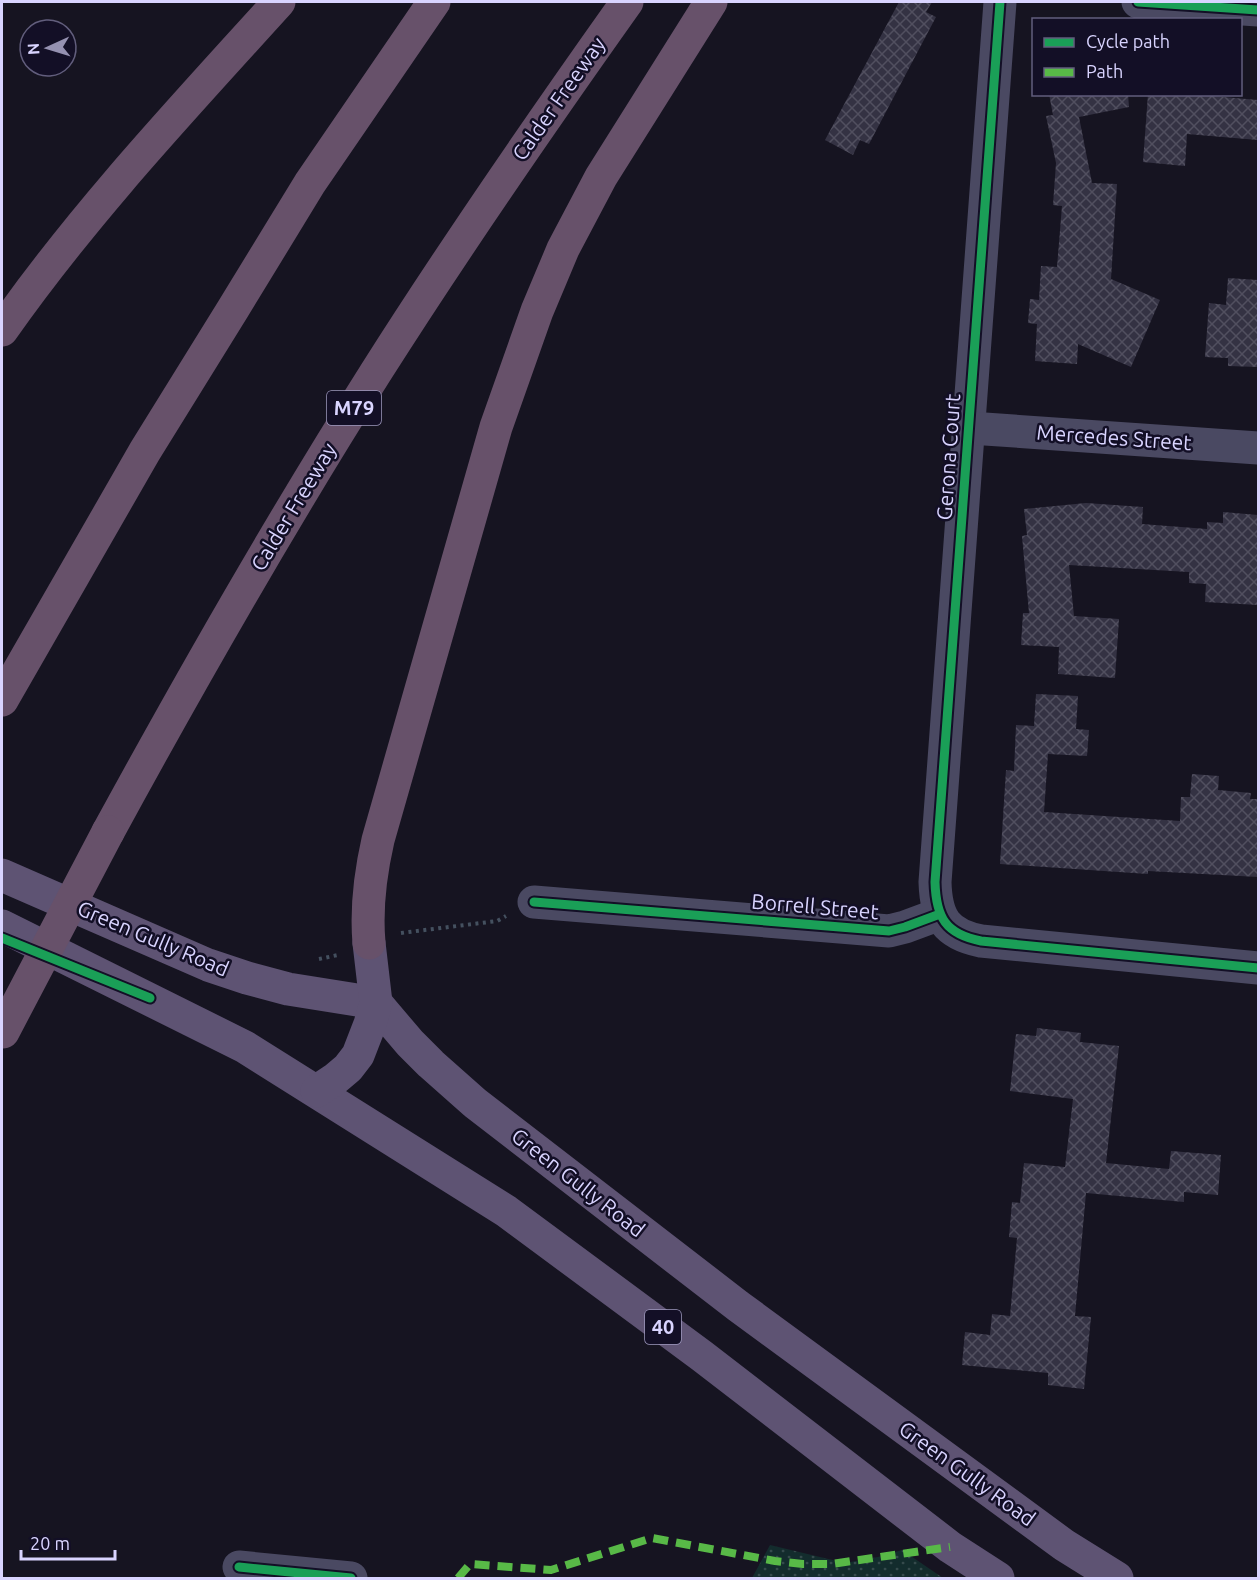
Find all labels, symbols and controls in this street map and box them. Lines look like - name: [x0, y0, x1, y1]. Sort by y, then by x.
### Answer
- north arrow: [18, 18, 78, 78]
- legend: [1032, 18, 1242, 96]
- text: Cycle path: [1086, 31, 1170, 51]
- street label: Calder Freeway: [507, 32, 610, 165]
- text: N: [24, 42, 42, 56]
- text: Path: [1086, 61, 1123, 81]
- road number: M79: [327, 391, 381, 425]
- street label: Gerona Court: [932, 393, 964, 521]
- street label: Mercedes Street: [1036, 420, 1192, 454]
- street label: Calder Freeway: [246, 438, 341, 575]
- street label: Borrell Street: [751, 888, 880, 924]
- street label: Green Gully Road: [74, 895, 233, 981]
- street label: Green Gully Road: [507, 1123, 650, 1242]
- road number: 40: [645, 1310, 681, 1344]
- street label: Green Gully Road: [895, 1416, 1040, 1531]
- scale bar: [21, 1523, 116, 1561]
- text: 20 m: [30, 1533, 70, 1553]

